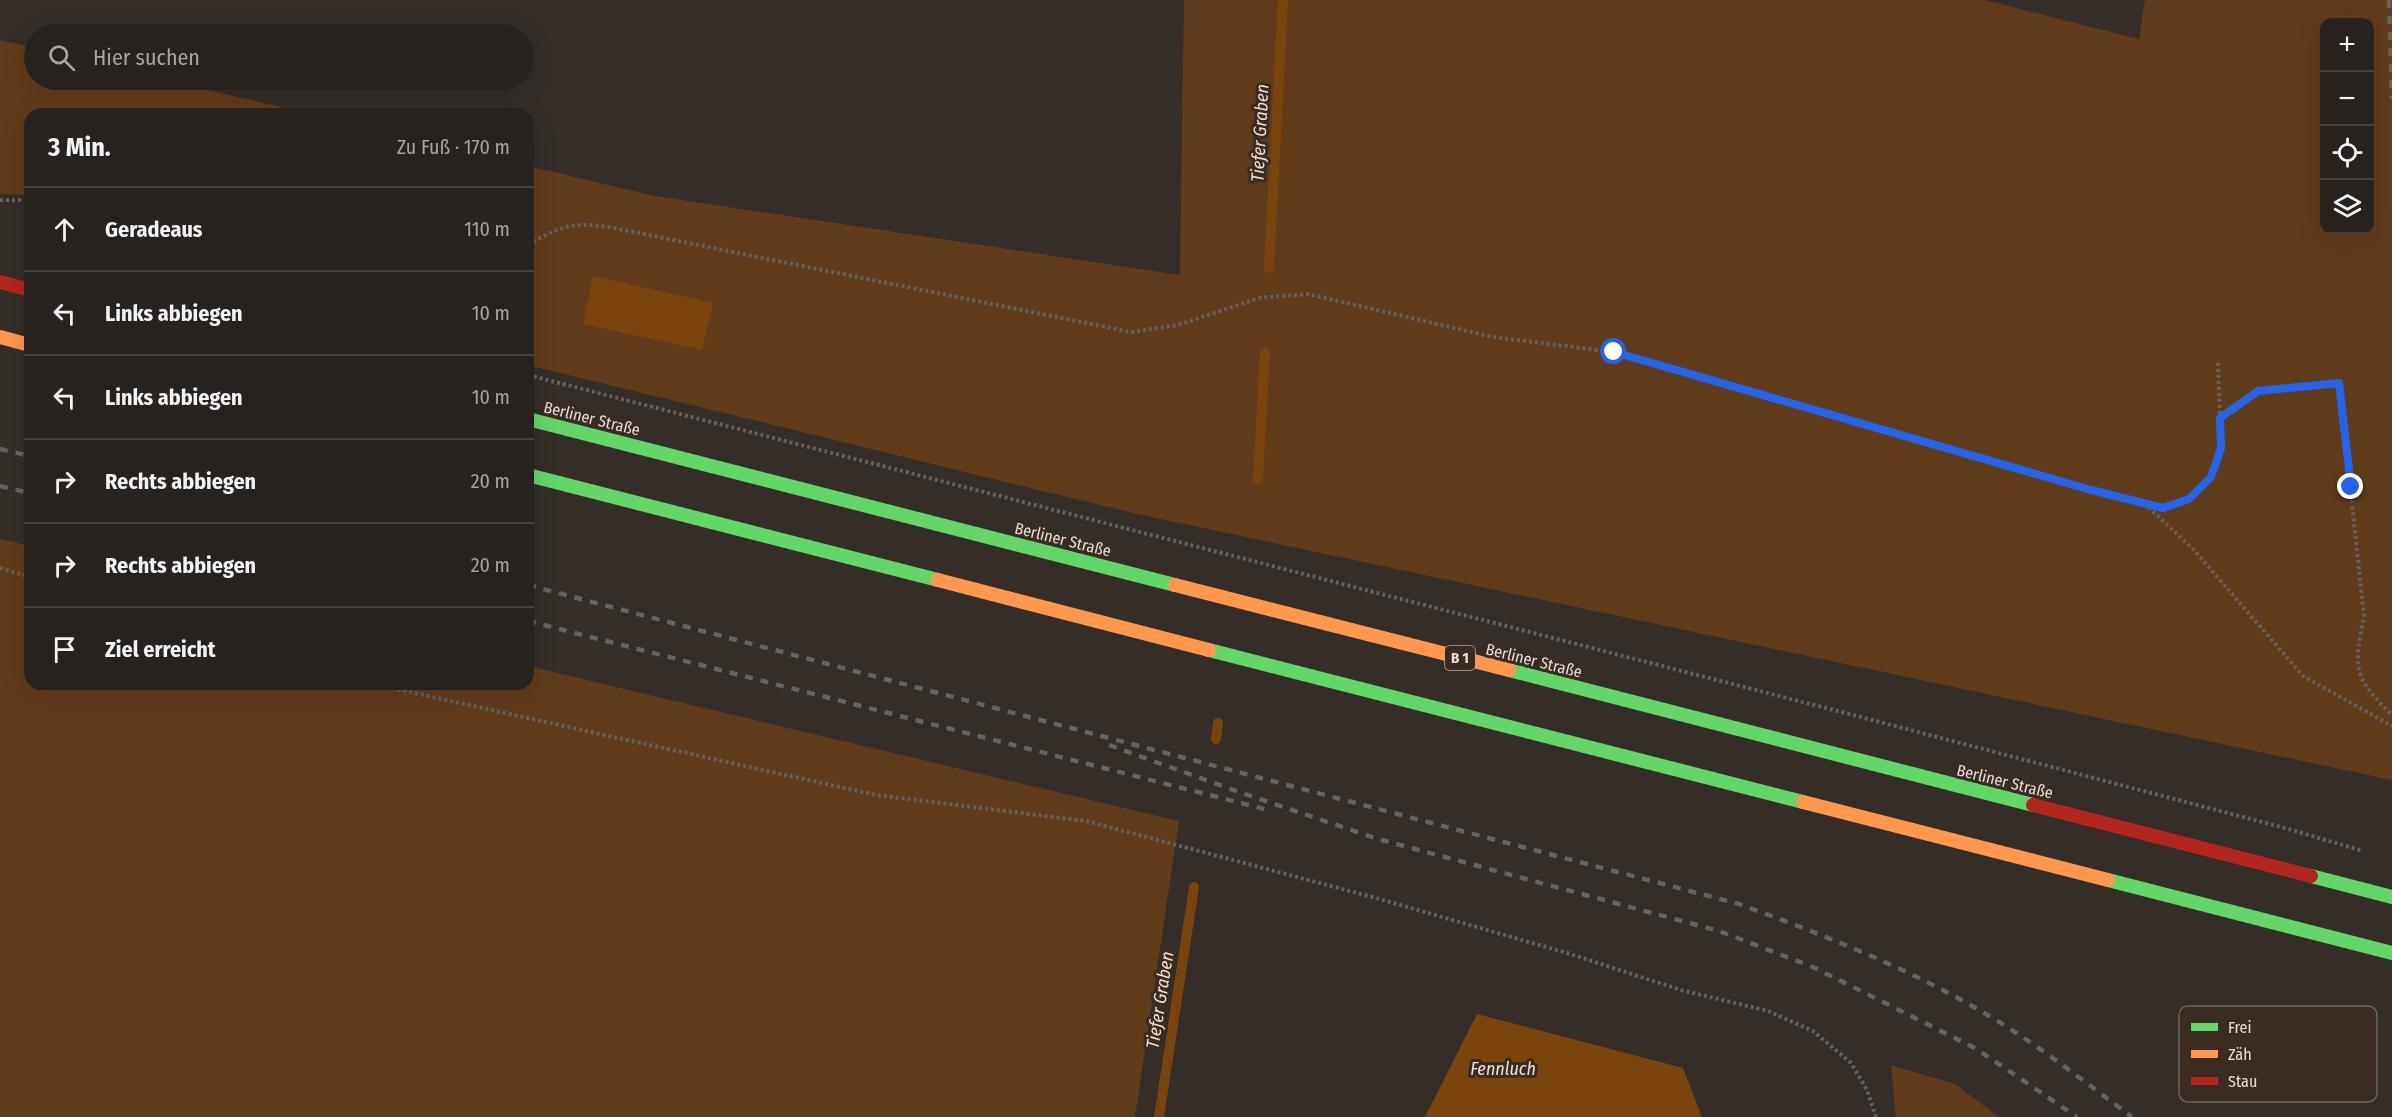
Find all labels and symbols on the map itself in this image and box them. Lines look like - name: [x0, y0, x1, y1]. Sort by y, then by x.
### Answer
- water label: Tiefer Graben: [1246, 83, 1274, 183]
- route start: [1600, 338, 1626, 364]
- street label: Berliner Straße: [542, 397, 642, 440]
- route end: [2337, 473, 2363, 499]
- street label: Berliner Straße: [1013, 518, 1113, 561]
- street label: Berliner Straße: [1484, 639, 1584, 682]
- road number: B 1: [1445, 646, 1475, 670]
- street label: Berliner Straße: [1955, 760, 2055, 803]
- water label: Tiefer Graben: [1141, 950, 1179, 1050]
- legend: [2179, 1006, 2377, 1102]
- text: Frei: [2228, 1018, 2252, 1037]
- text: Zäh: [2228, 1045, 2252, 1064]
- water label: Fennluch: [1470, 1058, 1536, 1080]
- text: Stau: [2228, 1072, 2257, 1091]

